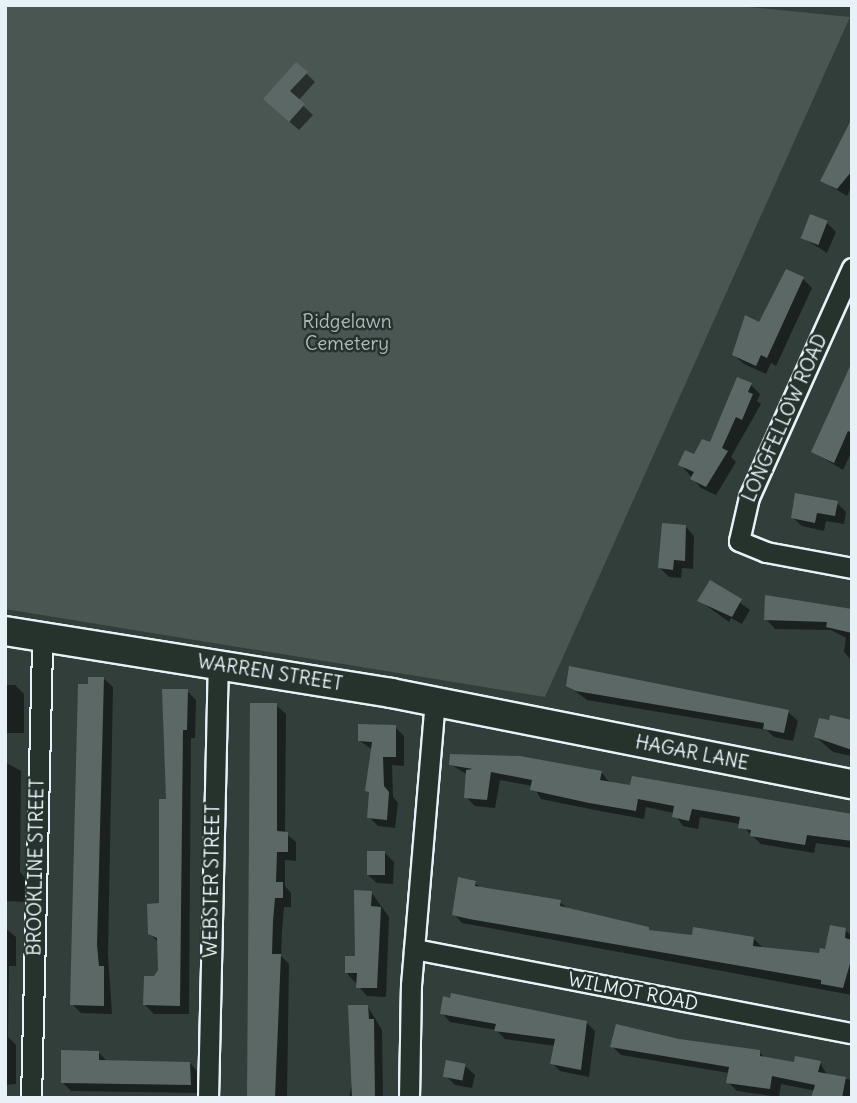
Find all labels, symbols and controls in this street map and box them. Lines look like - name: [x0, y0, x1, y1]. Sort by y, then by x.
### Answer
- park label: Ridgelawn Cemetery: [302, 311, 392, 355]
- street label: LONGFELLOW ROAD: [738, 330, 832, 506]
- street label: WARREN STREET: [196, 650, 344, 696]
- street label: HAGAR LANE: [633, 731, 751, 775]
- street label: BROOKLINE STREET: [23, 778, 49, 956]
- street label: WEBSTER STREET: [199, 804, 225, 958]
- street label: WILMOT ROAD: [566, 968, 700, 1016]

